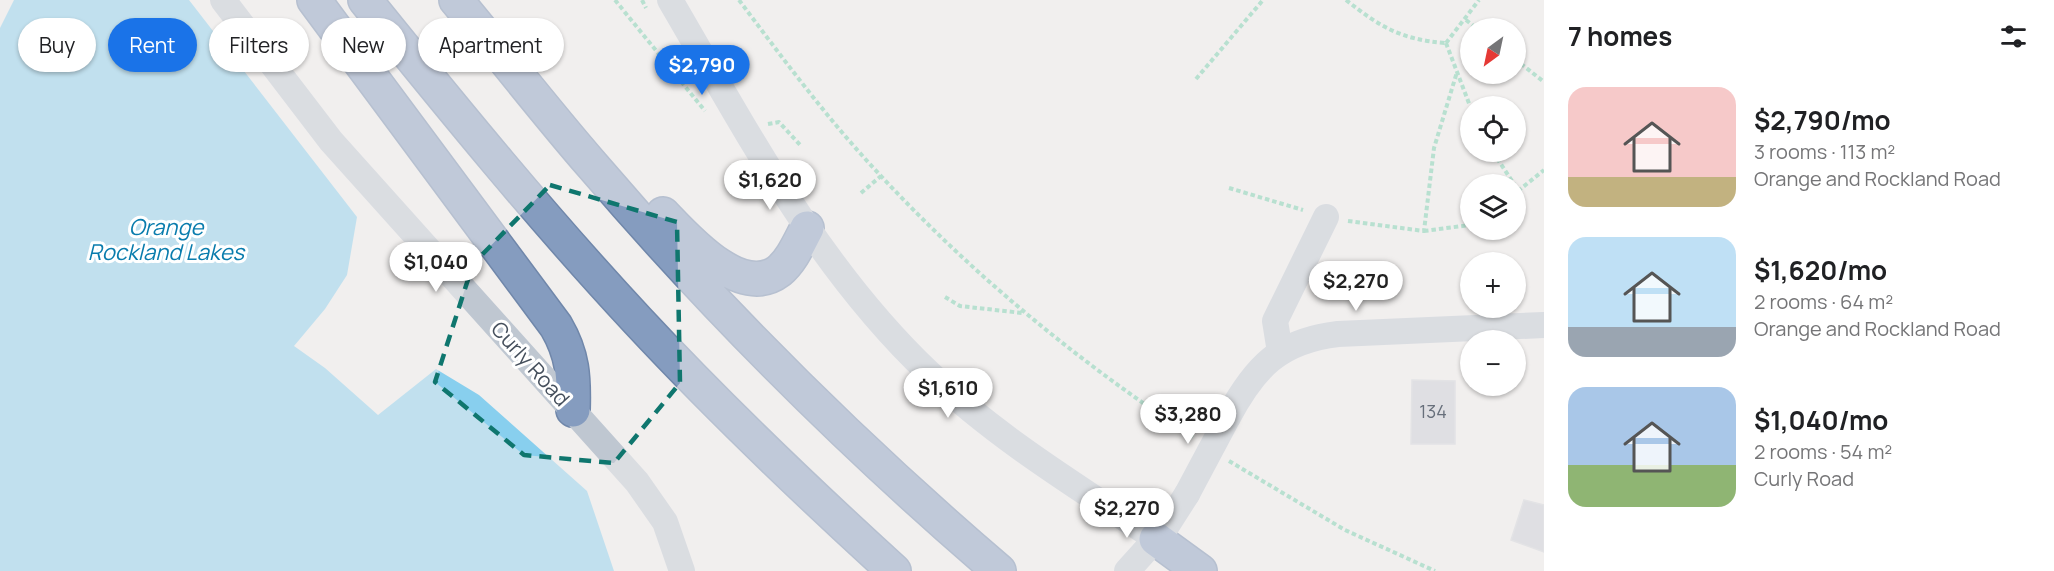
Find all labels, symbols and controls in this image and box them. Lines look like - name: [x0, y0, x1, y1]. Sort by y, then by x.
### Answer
- chip: Buy: [18, 18, 96, 72]
- chip: Rent: [108, 18, 197, 72]
- chip: Filters: [209, 18, 309, 72]
- chip: New: [321, 18, 406, 72]
- chip: Apartment: [418, 18, 564, 72]
- north arrow: [1460, 18, 1526, 84]
- map controls: [1460, 18, 1526, 396]
- text: 7 homes: [1568, 18, 1672, 54]
- icon: filters: [1997, 20, 2030, 53]
- pin: $2,790: [653, 45, 751, 96]
- text: $2,790: [669, 51, 735, 78]
- button: locate: [1460, 96, 1526, 162]
- text: $2,790/mo: [1754, 102, 1891, 138]
- icon: home: [1616, 111, 1688, 183]
- text: 3 rooms · 113 m²: [1754, 138, 1895, 165]
- pin: $1,620: [721, 160, 819, 211]
- text: Orange and Rockland Road: [1754, 165, 2001, 192]
- text: $1,620: [738, 166, 802, 193]
- button: layers: [1460, 174, 1526, 240]
- water label: Orange Rockland Lakes: [88, 212, 246, 267]
- pin: $1,040: [387, 242, 485, 293]
- text: $1,040: [403, 248, 469, 275]
- button: +: [1460, 252, 1526, 318]
- text: $1,620/mo: [1754, 252, 1887, 288]
- pin: $2,270: [1307, 261, 1405, 312]
- icon: home: [1616, 261, 1688, 333]
- text: $2,270: [1323, 267, 1389, 294]
- text: 2 rooms · 64 m²: [1754, 288, 1893, 315]
- street label: Curly Road: [485, 315, 576, 412]
- text: Orange and Rockland Road: [1754, 315, 2001, 342]
- button: −: [1460, 330, 1526, 396]
- pin: $1,610: [899, 368, 997, 419]
- text: $1,610: [918, 374, 978, 401]
- pin: $3,280: [1139, 394, 1237, 445]
- house number: 134: [1419, 399, 1447, 423]
- text: $3,280: [1154, 400, 1222, 427]
- text: $1,040/mo: [1754, 402, 1888, 438]
- icon: home: [1616, 411, 1688, 483]
- text: 2 rooms · 54 m²: [1754, 438, 1892, 465]
- text: Curly Road: [1754, 465, 1854, 492]
- pin: $2,270: [1078, 488, 1176, 539]
- text: $2,270: [1094, 494, 1160, 521]

